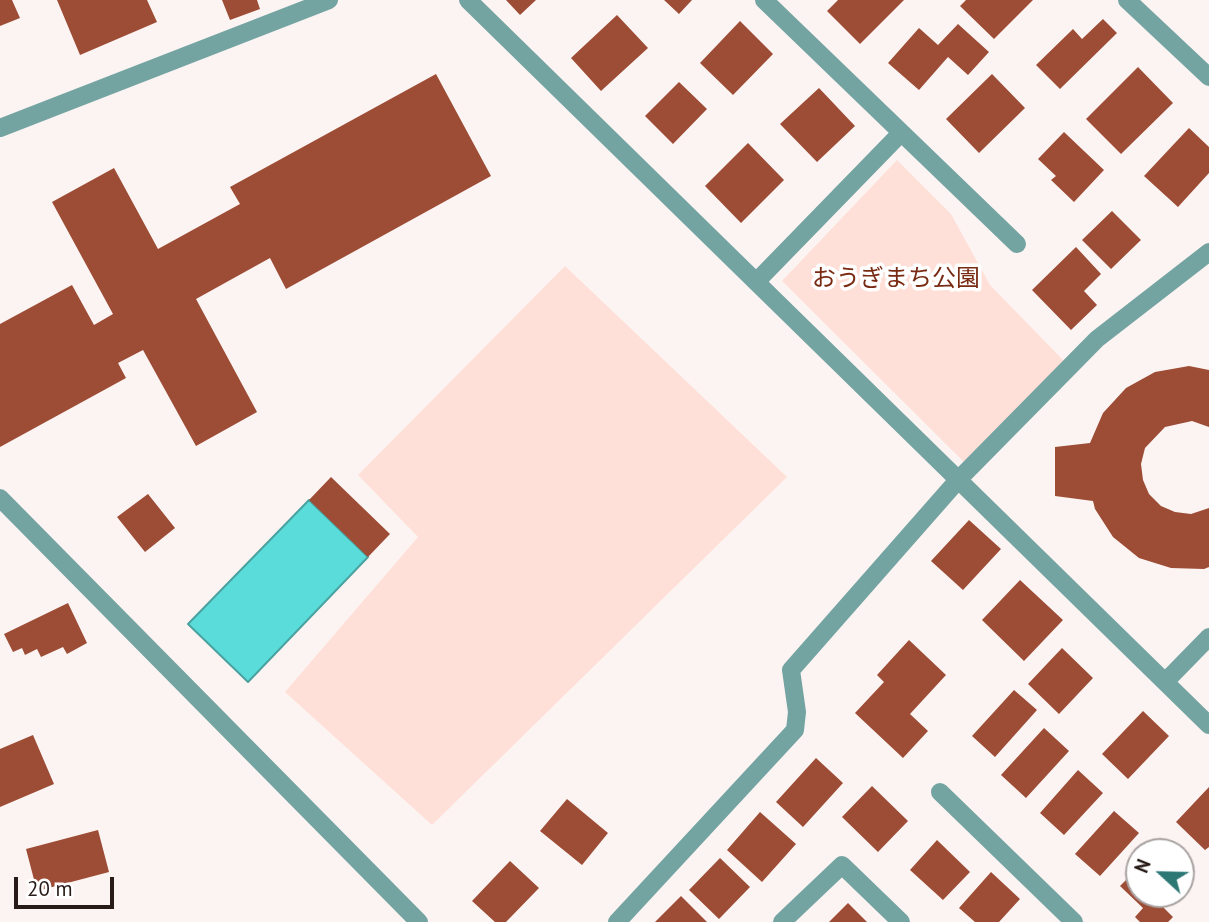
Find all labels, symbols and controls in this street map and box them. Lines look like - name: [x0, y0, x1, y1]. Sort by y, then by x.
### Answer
- park label: おうぎまち公園: [812, 265, 980, 293]
- north arrow: [1125, 838, 1195, 908]
- text: N: [1129, 856, 1156, 876]
- scale bar: [18, 862, 117, 906]
- text: 20 m: [27, 875, 73, 902]

